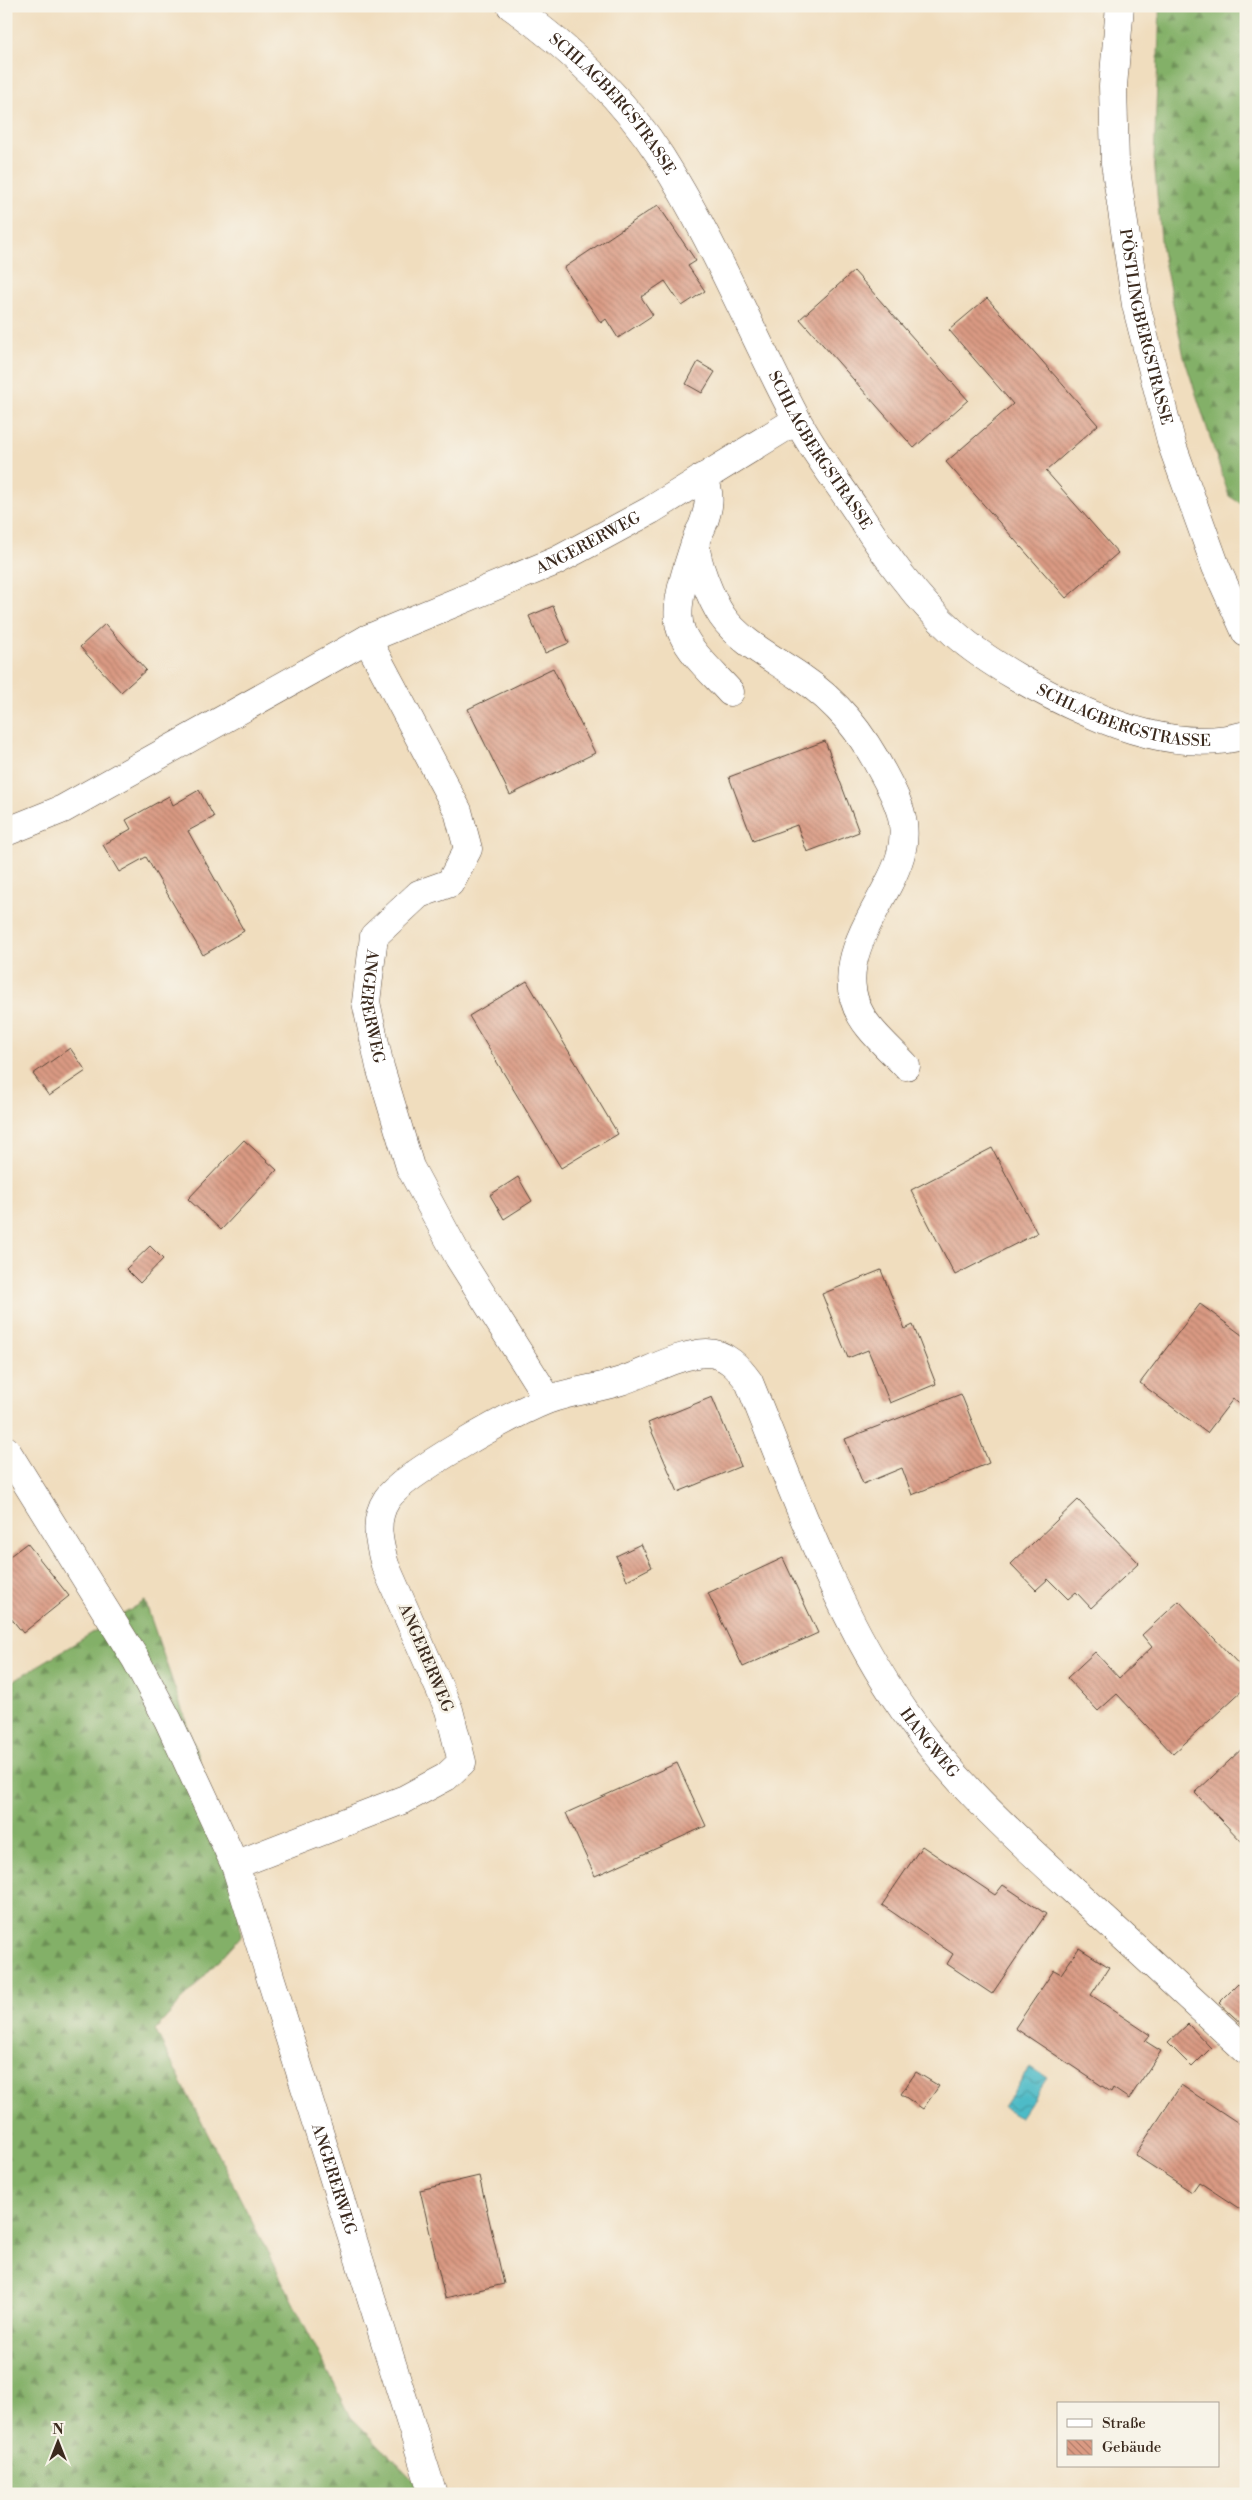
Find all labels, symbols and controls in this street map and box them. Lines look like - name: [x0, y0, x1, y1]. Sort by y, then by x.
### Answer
- street label: SCHLAGBERGSTRASSE: [545, 29, 680, 179]
- street label: PÖSTLINGBERGSTRASSE: [1115, 227, 1176, 427]
- street label: SCHLAGBERGSTRASSE: [764, 368, 876, 533]
- street label: ANGERERWEG: [532, 507, 644, 579]
- street label: SCHLAGBERGSTRASSE: [1033, 680, 1211, 751]
- street label: ANGERERWEG: [356, 947, 389, 1065]
- street label: ANGERERWEG: [394, 1600, 458, 1715]
- street label: HANGWEG: [895, 1704, 963, 1782]
- street label: ANGERERWEG: [307, 2120, 361, 2237]
- legend: [1057, 2402, 1220, 2468]
- text: Straße: [1102, 2414, 1146, 2433]
- north arrow: [32, 2418, 82, 2468]
- text: N: [52, 2421, 64, 2439]
- text: Gebäude: [1102, 2438, 1161, 2457]

